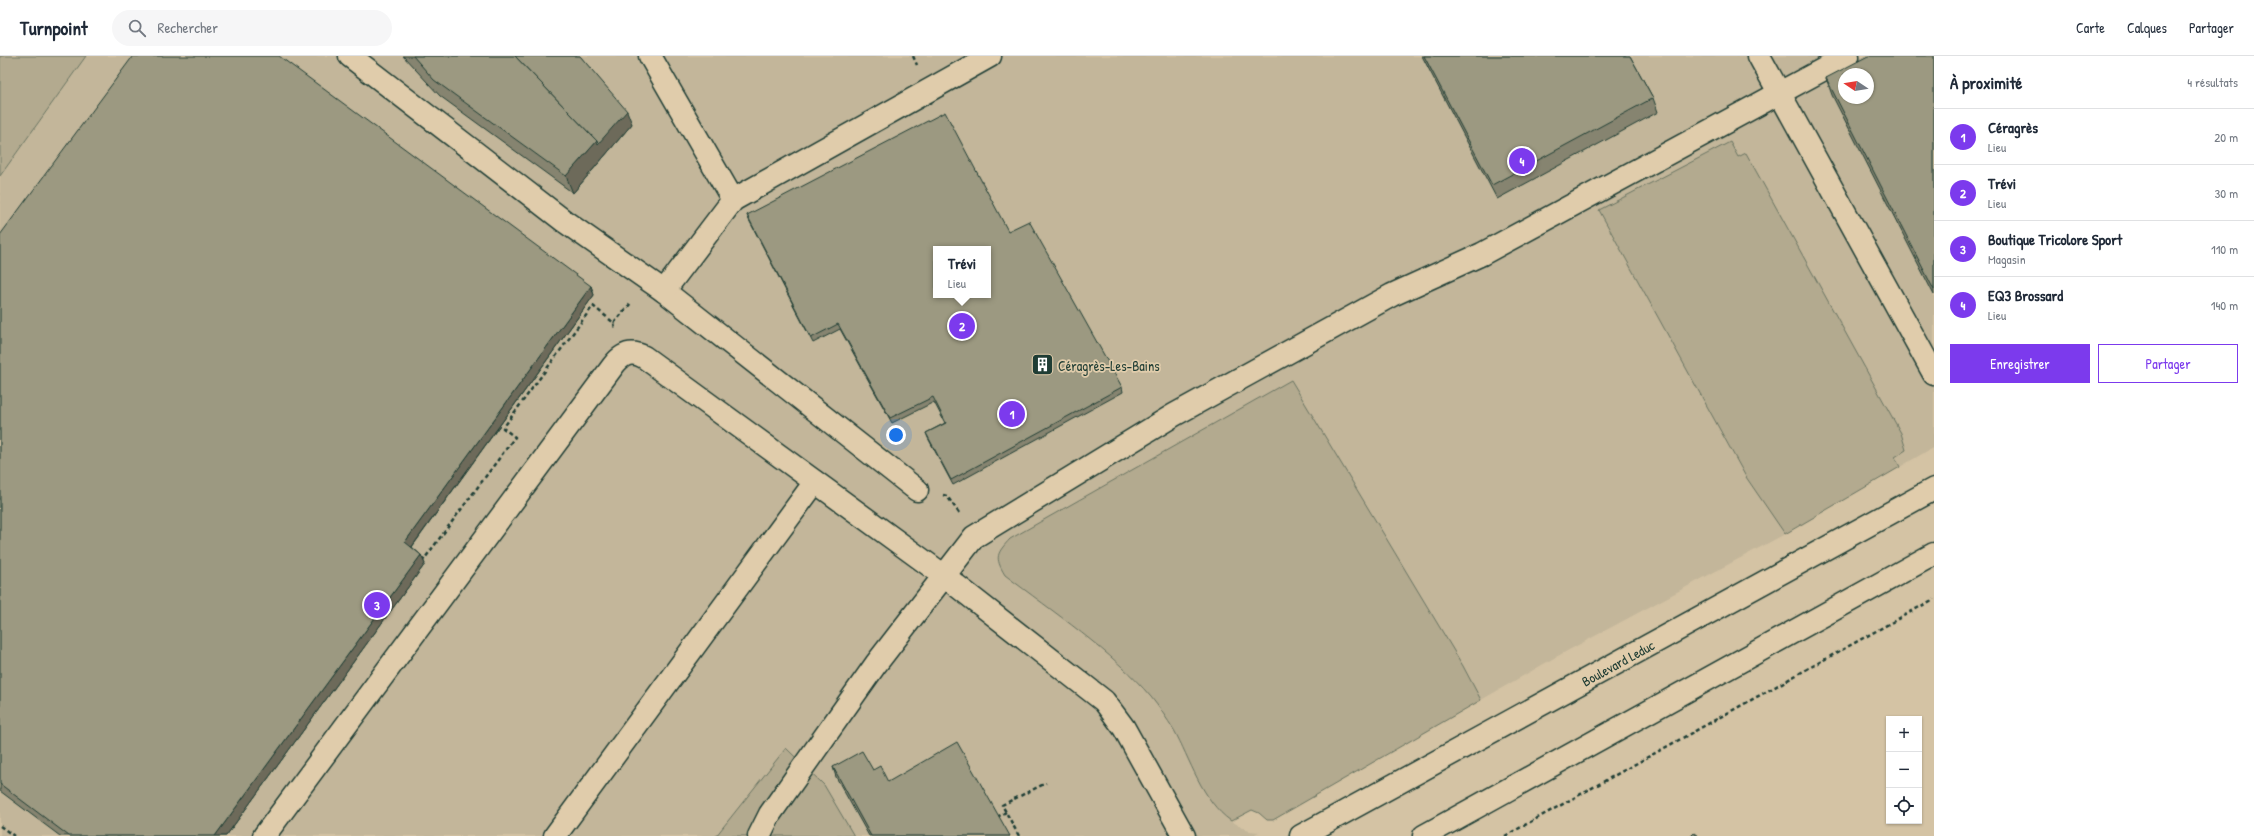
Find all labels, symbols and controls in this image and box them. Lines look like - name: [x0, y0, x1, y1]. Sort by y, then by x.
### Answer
- search box: [112, 10, 392, 46]
- text: Turnpoint: [20, 15, 88, 41]
- icon: search: [126, 17, 148, 39]
- text: Rechercher: [158, 17, 218, 38]
- text: Carte: [2076, 18, 2105, 37]
- text: Calques: [2127, 18, 2167, 37]
- text: Partager: [2189, 18, 2234, 37]
- north arrow: [1838, 68, 1874, 104]
- text: À proximité: [1950, 71, 2022, 94]
- text: 4 résultats: [2187, 73, 2238, 91]
- text: Céragrès: [1988, 117, 2038, 138]
- text: 1: [1961, 128, 1965, 146]
- text: 20 m: [2214, 128, 2238, 146]
- text: Lieu: [1988, 138, 2006, 156]
- pin: 4: [1509, 146, 1535, 176]
- text: Trévi: [1988, 173, 2016, 194]
- text: 2: [1960, 184, 1966, 202]
- text: 30 m: [2215, 184, 2238, 202]
- text: Lieu: [1988, 194, 2006, 212]
- text: Boutique Tricolore Sport: [1988, 229, 2122, 250]
- text: 3: [1960, 240, 1966, 258]
- text: 110 m: [2211, 240, 2238, 258]
- popup: [933, 246, 991, 298]
- text: Magasin: [1988, 250, 2026, 268]
- text: Trévi: [948, 253, 976, 274]
- text: Lieu: [948, 274, 966, 292]
- text: EQ3 Brossard: [1988, 285, 2063, 306]
- text: 4: [1961, 296, 1965, 314]
- text: 140 m: [2211, 296, 2238, 314]
- text: Lieu: [1988, 306, 2006, 324]
- pin: 2: [949, 311, 975, 341]
- button: Enregistrer: [1950, 344, 2090, 383]
- button: Partager: [2098, 344, 2238, 383]
- building icon: Céragrès-Les-Bains: [1029, 352, 1055, 378]
- place label: Céragrès-Les-Bains: [1058, 356, 1160, 376]
- pin: 1: [999, 399, 1025, 429]
- your location: [886, 425, 906, 445]
- pin: 3: [364, 590, 390, 620]
- street label: Boulevard Leduc: [1578, 635, 1658, 690]
- map controls: [1886, 716, 1922, 824]
- button: +: [1886, 716, 1922, 752]
- button: −: [1886, 752, 1922, 788]
- button: locate: [1886, 788, 1922, 824]

